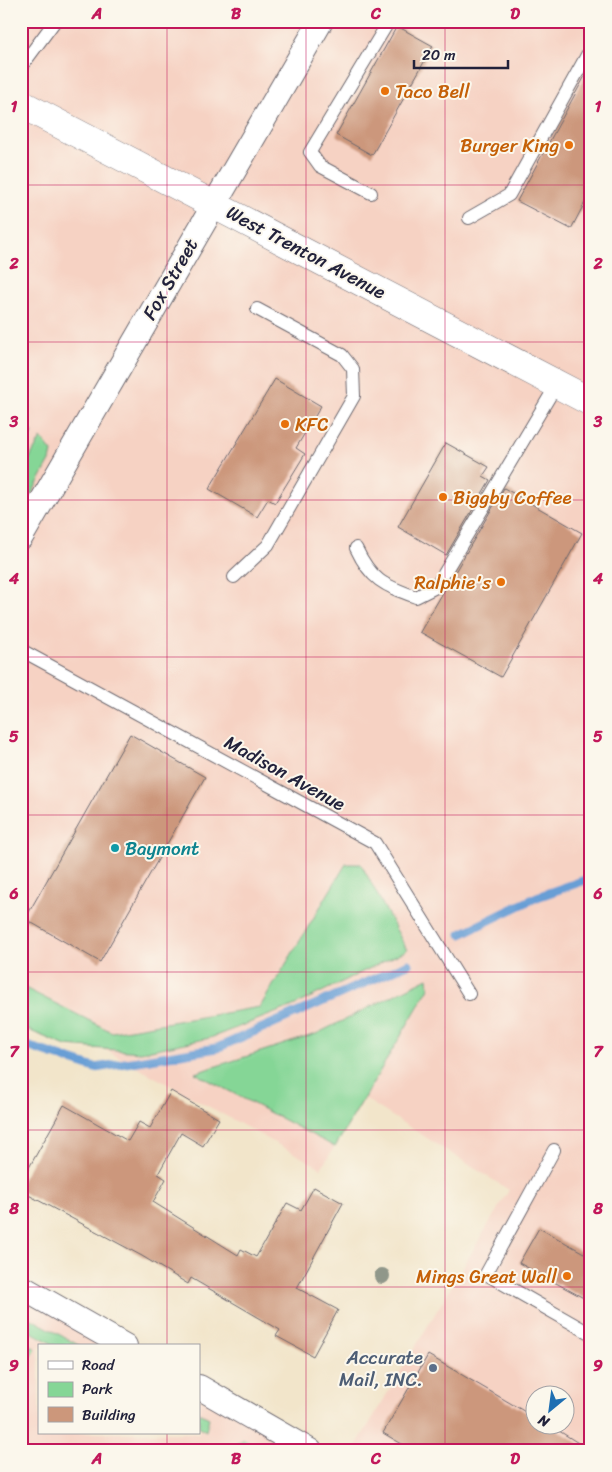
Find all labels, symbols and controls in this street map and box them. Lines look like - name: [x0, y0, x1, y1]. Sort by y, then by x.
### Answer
- text: A: [91, 0, 102, 28]
- text: B: [231, 0, 242, 28]
- text: C: [370, 0, 382, 28]
- text: D: [510, 0, 520, 28]
- scale bar: [414, 38, 508, 70]
- text: 20 m: [422, 42, 456, 68]
- place label: Taco Bell: [395, 75, 470, 108]
- marker: Taco Bell: [379, 85, 391, 97]
- text: 1: [11, 92, 18, 121]
- text: 1: [595, 92, 602, 121]
- place label: Burger King: [460, 129, 559, 162]
- marker: Burger King: [563, 139, 575, 151]
- street label: West Trenton Avenue: [220, 196, 392, 308]
- street label: Fox Street: [133, 232, 207, 326]
- text: 2: [8, 249, 19, 278]
- text: 2: [592, 249, 603, 278]
- text: 3: [9, 407, 19, 436]
- text: 3: [593, 407, 603, 436]
- place label: KFC: [295, 408, 329, 441]
- marker: KFC: [279, 418, 291, 430]
- place label: Biggby Coffee: [453, 481, 572, 514]
- marker: Biggby Coffee: [437, 491, 449, 503]
- text: 4: [8, 564, 19, 593]
- text: 4: [592, 564, 603, 593]
- place label: Ralphie's: [414, 566, 491, 599]
- marker: Ralphie's: [495, 576, 507, 588]
- text: 5: [9, 722, 19, 751]
- text: 5: [593, 722, 603, 751]
- street label: Madison Avenue: [218, 726, 352, 820]
- place label: Baymont: [125, 832, 199, 865]
- marker: Baymont: [109, 842, 121, 854]
- text: 6: [8, 879, 19, 908]
- text: 6: [592, 879, 603, 908]
- text: 7: [9, 1037, 20, 1066]
- text: 7: [593, 1037, 604, 1066]
- text: 8: [8, 1194, 19, 1223]
- text: 8: [592, 1194, 603, 1223]
- place label: Mings Great Wall: [416, 1260, 558, 1293]
- marker: Mings Great Wall: [561, 1270, 573, 1282]
- place label: Accurate Mail, INC.: [339, 1341, 423, 1396]
- legend: [38, 1344, 200, 1434]
- text: 9: [9, 1351, 19, 1380]
- text: 9: [593, 1351, 603, 1380]
- text: Road: [82, 1352, 115, 1378]
- marker: Accurate Mail, INC.: [427, 1362, 439, 1374]
- text: Park: [82, 1376, 113, 1402]
- north arrow: [524, 1384, 574, 1434]
- text: Building: [82, 1402, 136, 1428]
- text: N: [533, 1408, 555, 1435]
- text: A: [91, 1444, 102, 1472]
- text: B: [231, 1444, 242, 1472]
- text: C: [370, 1444, 382, 1472]
- text: D: [510, 1444, 520, 1472]

